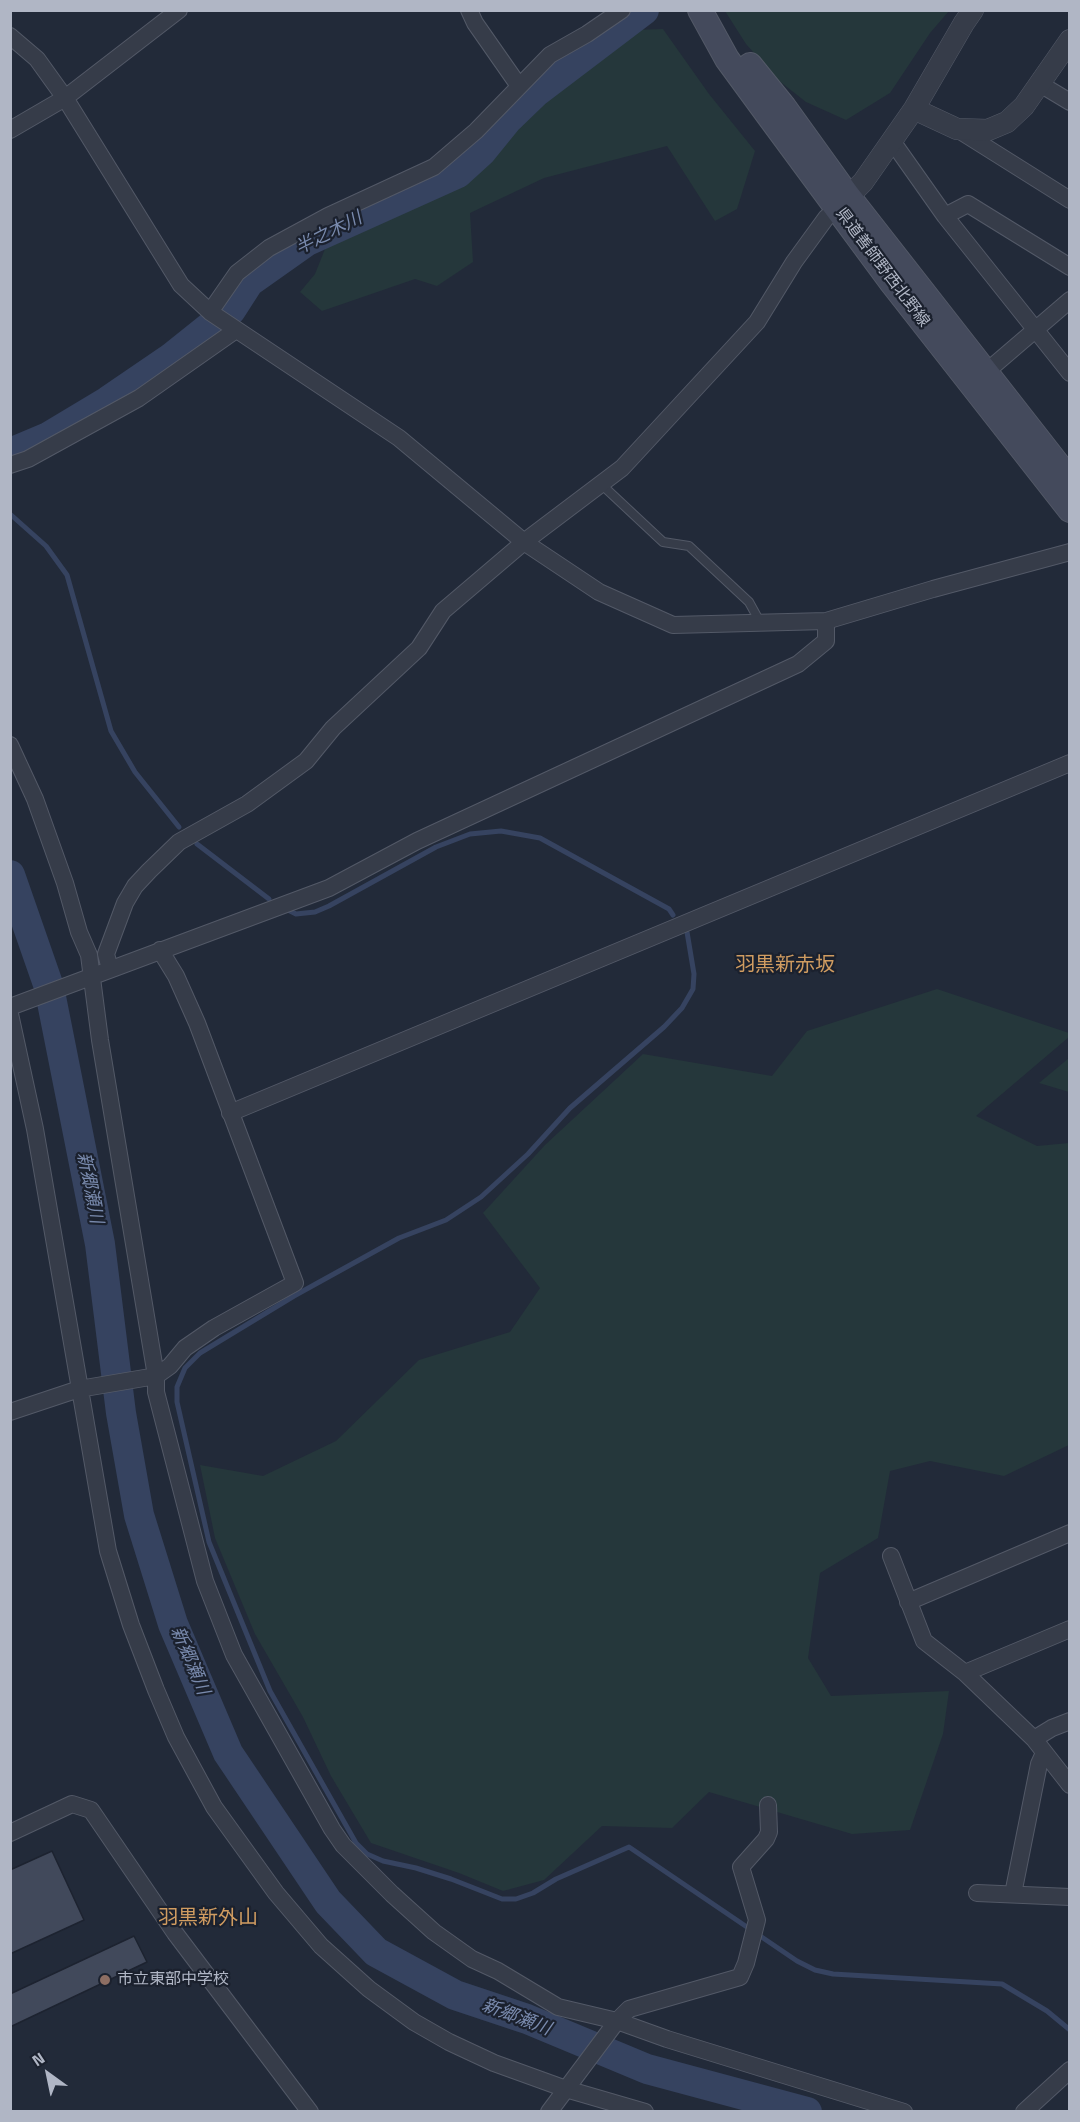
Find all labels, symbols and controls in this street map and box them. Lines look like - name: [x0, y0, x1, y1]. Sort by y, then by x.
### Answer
- street label: 県道善師野西北野線: [831, 205, 933, 331]
- water label: 半之木川: [292, 208, 366, 260]
- district label: 羽黒新赤坂: [735, 954, 835, 978]
- water label: 新郷瀬川: [72, 1151, 106, 1225]
- water label: 新郷瀬川: [165, 1624, 213, 1698]
- district label: 羽黒新外山: [158, 1907, 258, 1931]
- place label: 市立東部中学校: [117, 1970, 229, 1990]
- marker: 市立東部中学校: [98, 1973, 112, 1987]
- water label: 新郷瀬川: [479, 1995, 553, 2041]
- north arrow: [18, 2044, 78, 2104]
- text: N: [27, 2046, 49, 2072]

